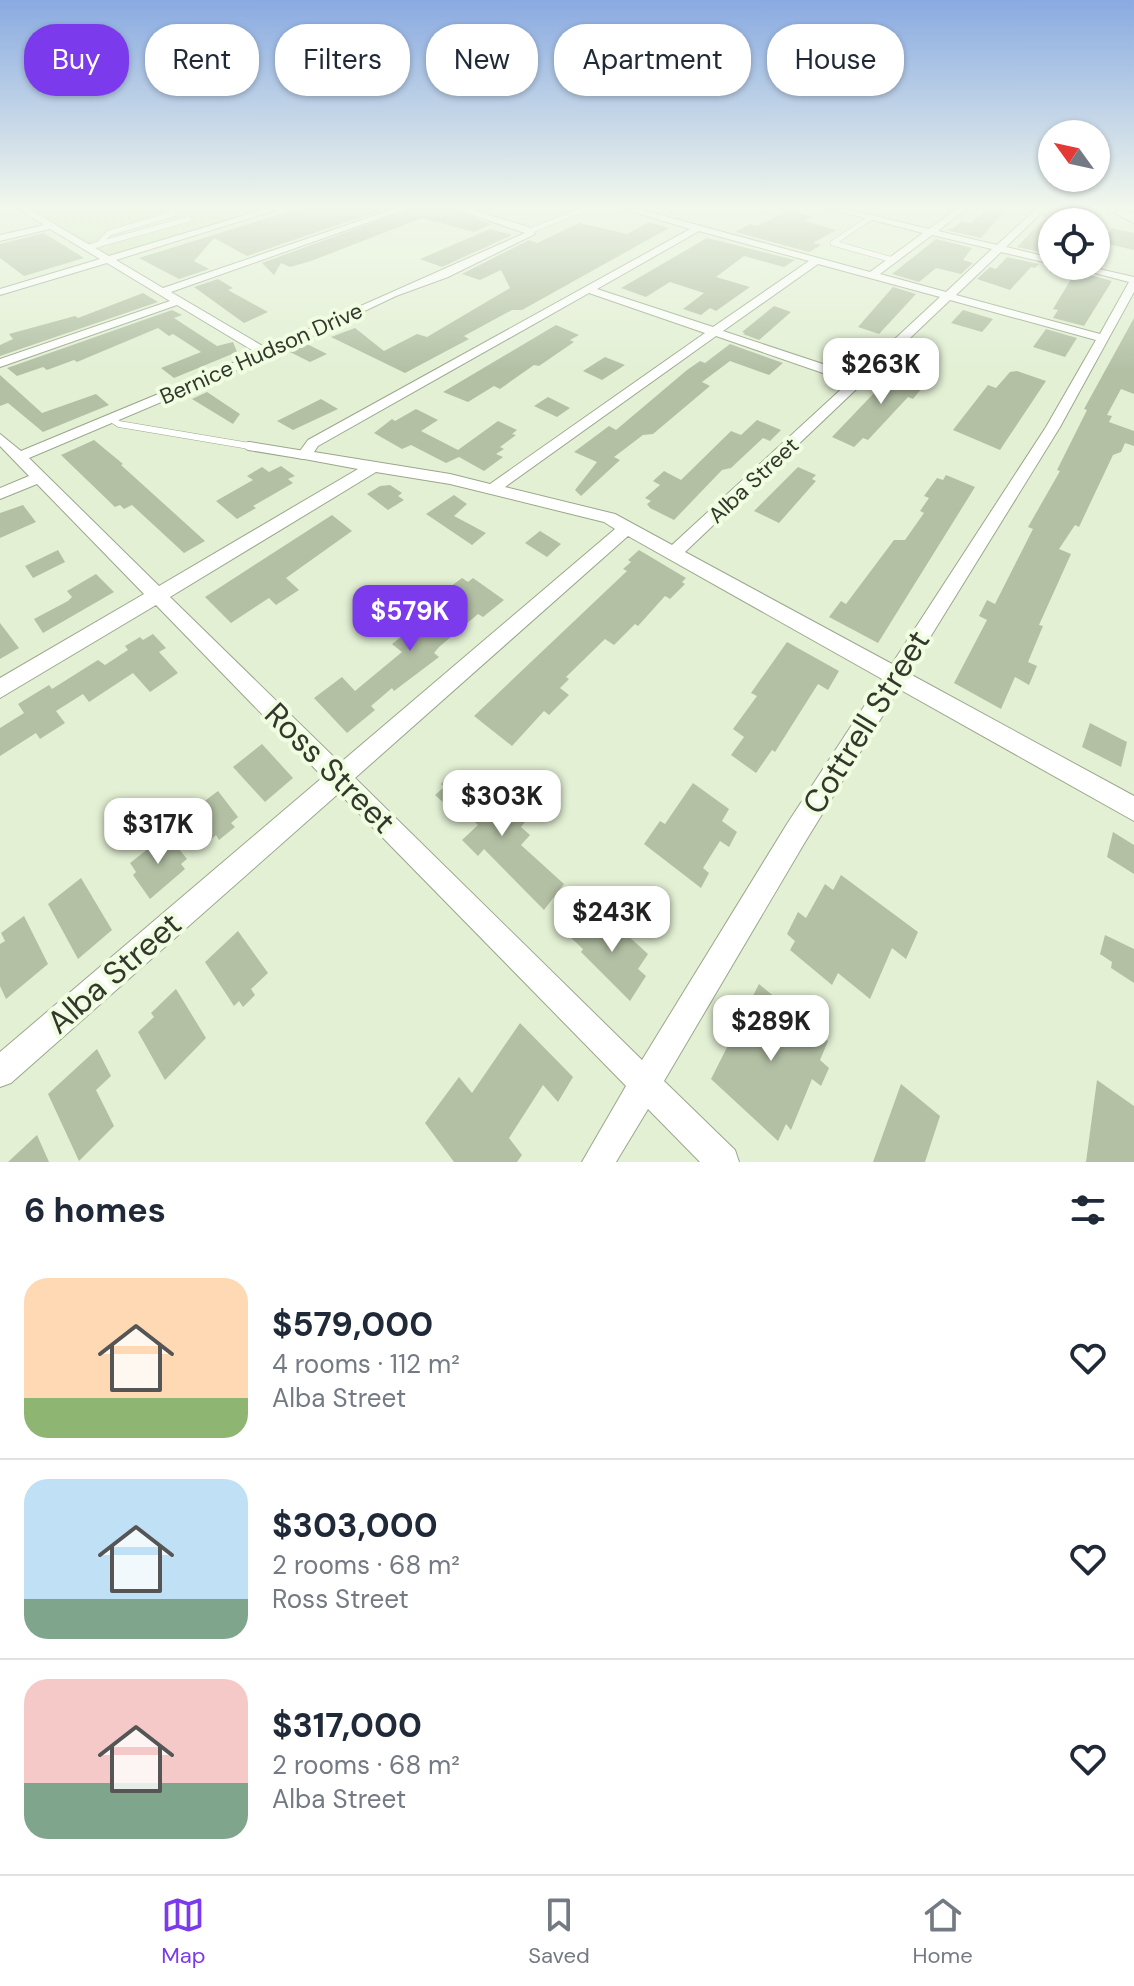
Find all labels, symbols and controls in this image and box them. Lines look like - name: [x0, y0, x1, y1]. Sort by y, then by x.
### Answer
- chip: Buy: [24, 24, 129, 96]
- chip: Rent: [145, 24, 259, 96]
- chip: Filters: [275, 24, 410, 96]
- chip: New: [426, 24, 538, 96]
- chip: Apartment: [554, 24, 751, 96]
- chip: House: [767, 24, 904, 96]
- north arrow: [1038, 120, 1110, 192]
- map controls: [1038, 120, 1110, 280]
- button: locate: [1038, 208, 1110, 280]
- street label: Bernice Hudson Drive: [155, 296, 367, 411]
- pin: $263K: [825, 338, 937, 406]
- text: $263K: [841, 347, 921, 381]
- street label: Alba Street: [702, 431, 805, 530]
- pin: $579K: [354, 585, 466, 653]
- text: $579K: [371, 594, 449, 628]
- street label: Cottrell Street: [793, 622, 939, 822]
- street label: Ross Street: [256, 694, 404, 842]
- pin: $303K: [446, 770, 558, 838]
- text: $303K: [461, 779, 543, 813]
- pin: $317K: [102, 798, 214, 866]
- text: $317K: [122, 807, 194, 841]
- pin: $243K: [556, 886, 668, 954]
- text: $243K: [572, 895, 652, 929]
- street label: Alba Street: [38, 903, 190, 1043]
- pin: $289K: [715, 995, 827, 1063]
- text: $289K: [731, 1004, 811, 1038]
- text: 6 homes: [24, 1188, 166, 1233]
- icon: filters: [1066, 1188, 1110, 1232]
- text: $579,000: [272, 1302, 433, 1347]
- icon: home: [88, 1310, 184, 1406]
- icon: heart: [1066, 1336, 1110, 1380]
- text: 4 rooms · 112 m²: [272, 1347, 460, 1381]
- text: Alba Street: [272, 1381, 406, 1415]
- text: $303,000: [272, 1503, 438, 1548]
- icon: home: [88, 1511, 184, 1607]
- icon: heart: [1066, 1537, 1110, 1581]
- text: 2 rooms · 68 m²: [272, 1548, 460, 1582]
- text: Ross Street: [272, 1582, 409, 1616]
- text: $317,000: [272, 1703, 422, 1748]
- icon: home: [88, 1711, 184, 1807]
- icon: heart: [1066, 1737, 1110, 1781]
- text: 2 rooms · 68 m²: [272, 1748, 460, 1782]
- text: Alba Street: [272, 1782, 406, 1816]
- tab: Map: [161, 1893, 206, 1970]
- tab: Saved: [528, 1893, 590, 1970]
- tab: Home: [913, 1893, 973, 1970]

